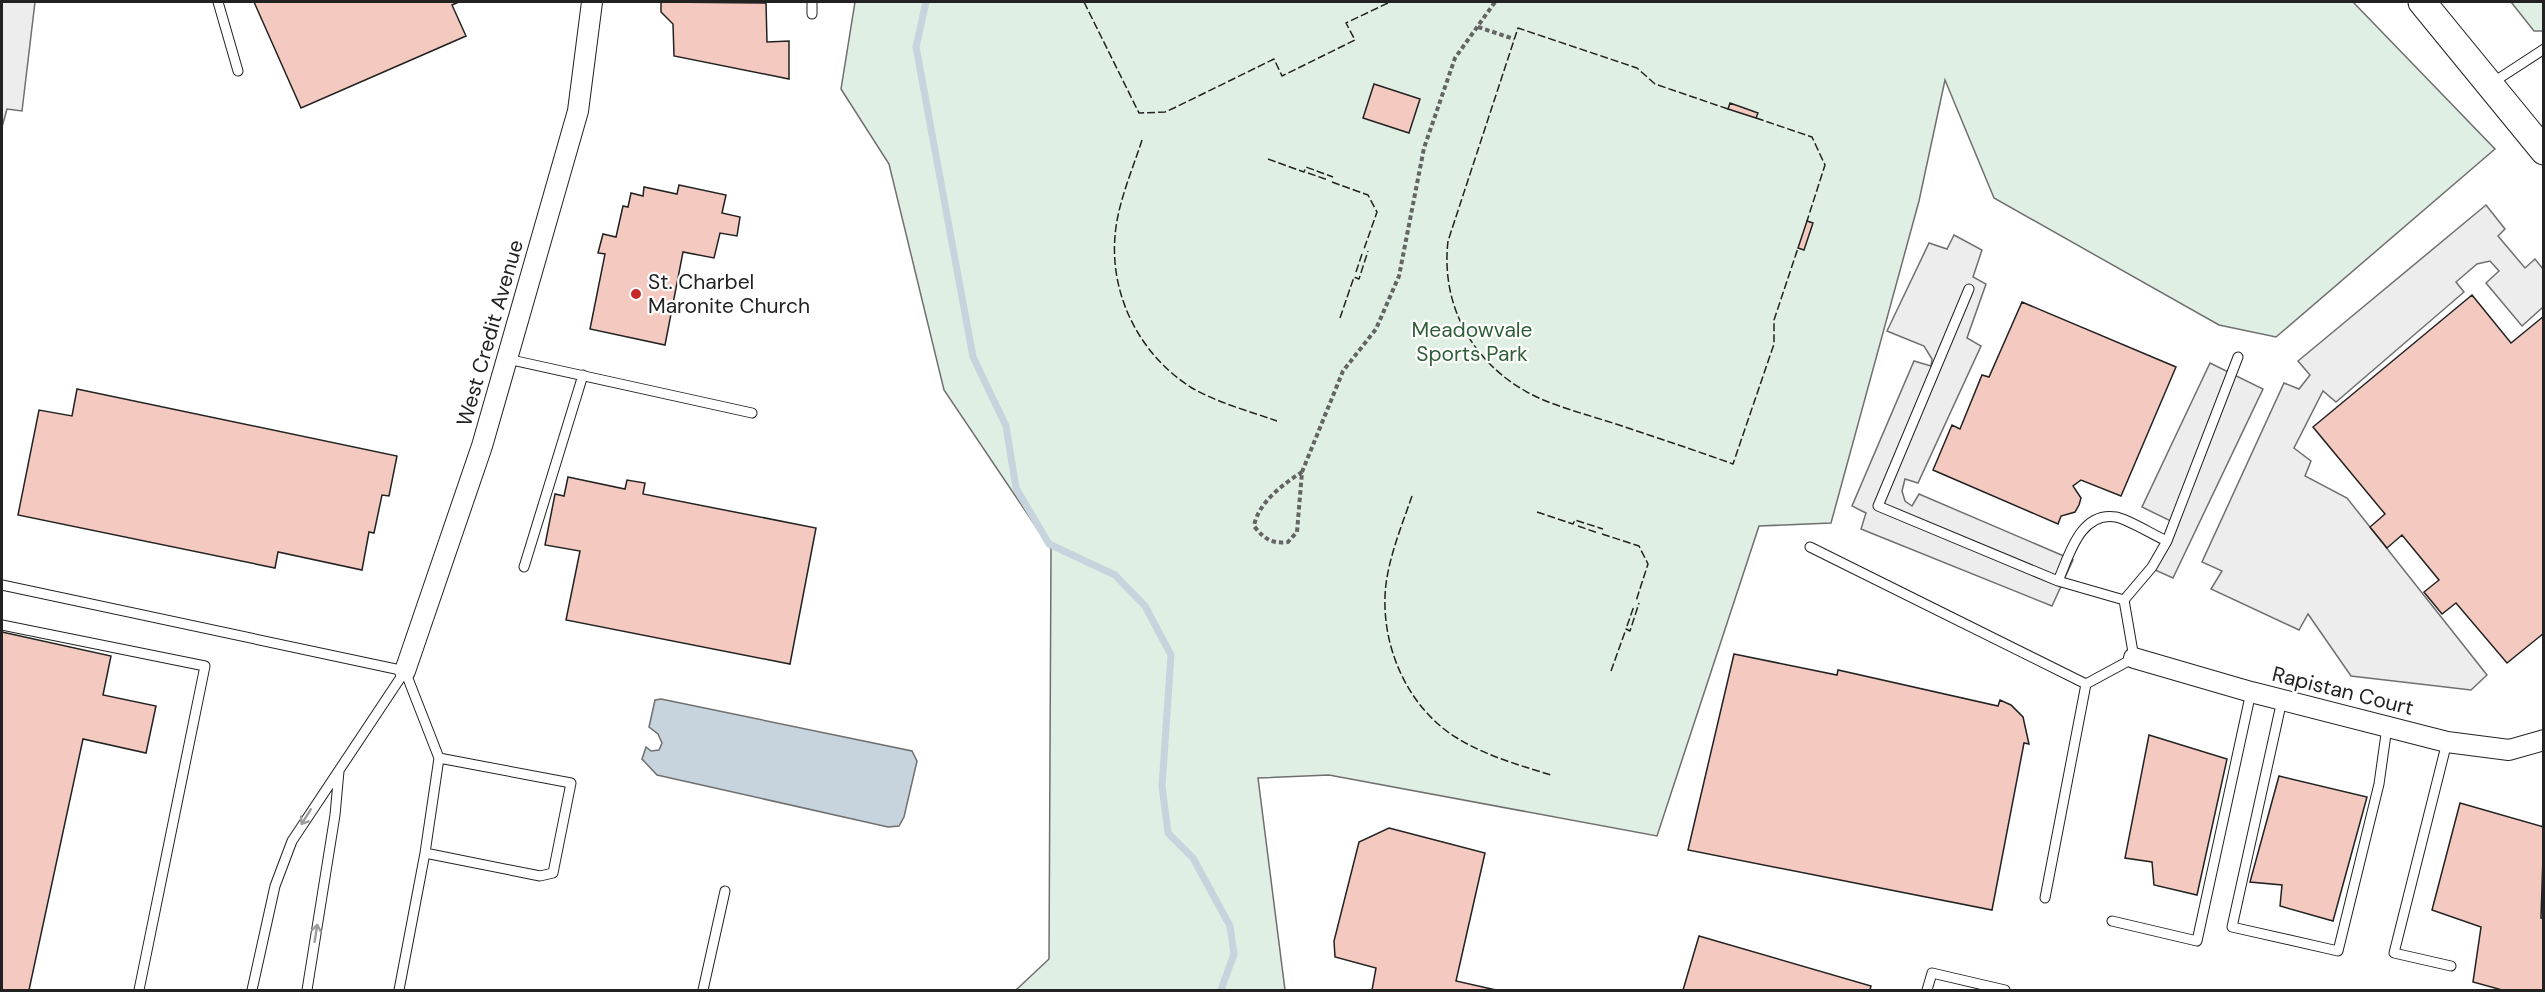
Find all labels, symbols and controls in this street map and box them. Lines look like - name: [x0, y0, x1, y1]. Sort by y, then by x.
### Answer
- street label: West Credit Avenue: [450, 236, 530, 430]
- place label: St. Charbel Maronite Church: [648, 268, 810, 320]
- marker: St. Charbel Maronite Church: [629, 287, 643, 301]
- park label: Meadowvale Sports Park: [1412, 316, 1532, 368]
- street label: Rapistan Court: [2269, 660, 2417, 722]
- one-way arrow: [300, 808, 312, 825]
- one-way arrow: [311, 923, 322, 943]

